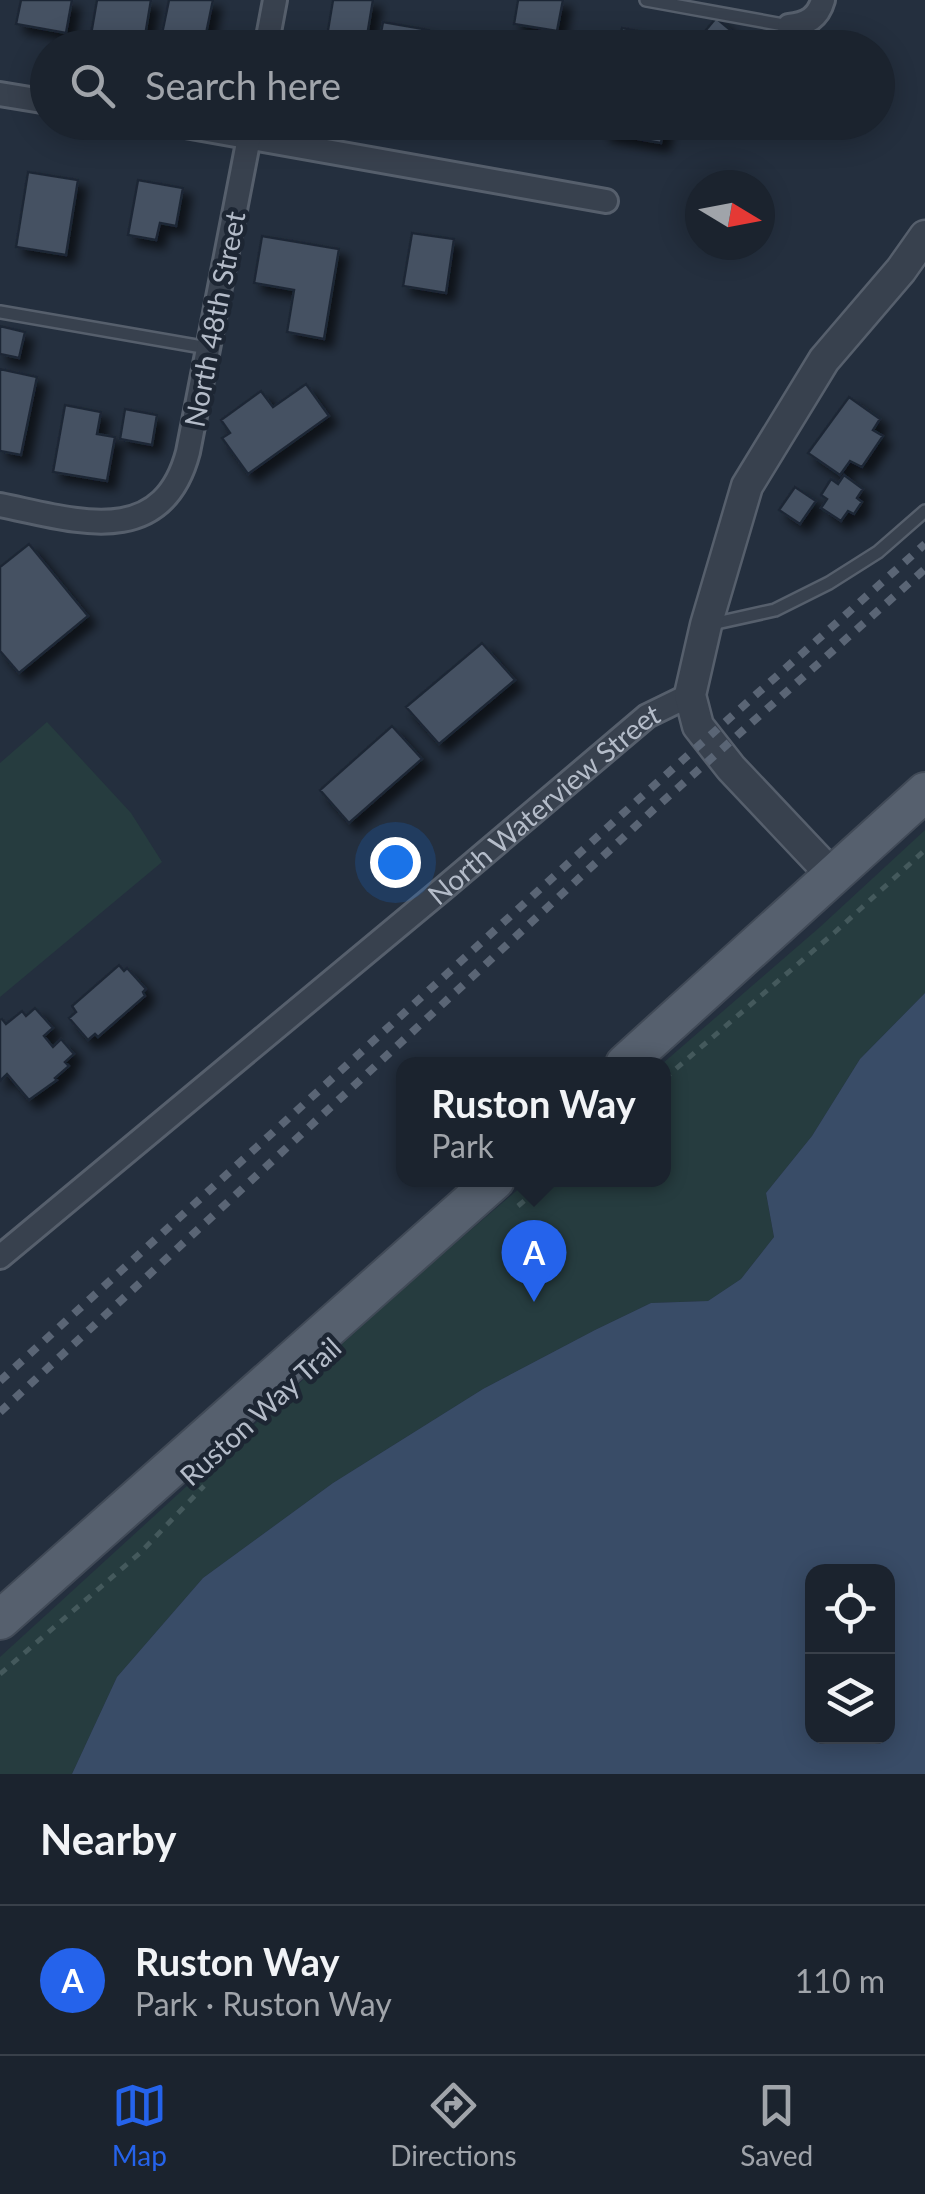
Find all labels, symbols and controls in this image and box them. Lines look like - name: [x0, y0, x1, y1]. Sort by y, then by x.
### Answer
- search box: [30, 30, 895, 140]
- icon: search: [65, 58, 120, 113]
- text: Search here: [145, 62, 341, 108]
- north arrow: [685, 170, 775, 260]
- street label: North 48th Street: [176, 208, 252, 430]
- street label: North Waterview Street: [421, 696, 665, 911]
- your location: [370, 837, 421, 888]
- popup: [396, 1057, 671, 1187]
- text: Ruston Way: [431, 1080, 636, 1126]
- text: Park: [431, 1126, 494, 1165]
- pin: A: [502, 1220, 566, 1302]
- street label: Ruston Way Trail: [173, 1330, 347, 1492]
- map controls: [805, 1564, 895, 1744]
- button: locate: [805, 1564, 895, 1654]
- button: layers: [805, 1654, 895, 1744]
- text: Nearby: [40, 1814, 177, 1864]
- text: Ruston Way: [135, 1938, 339, 1984]
- text: A: [61, 1961, 84, 2000]
- text: 110 m: [795, 1961, 885, 2000]
- text: Park · Ruston Way: [135, 1984, 392, 2023]
- tab: Map: [112, 2078, 167, 2172]
- tab: Directions: [390, 2078, 517, 2172]
- tab: Saved: [740, 2078, 813, 2172]

